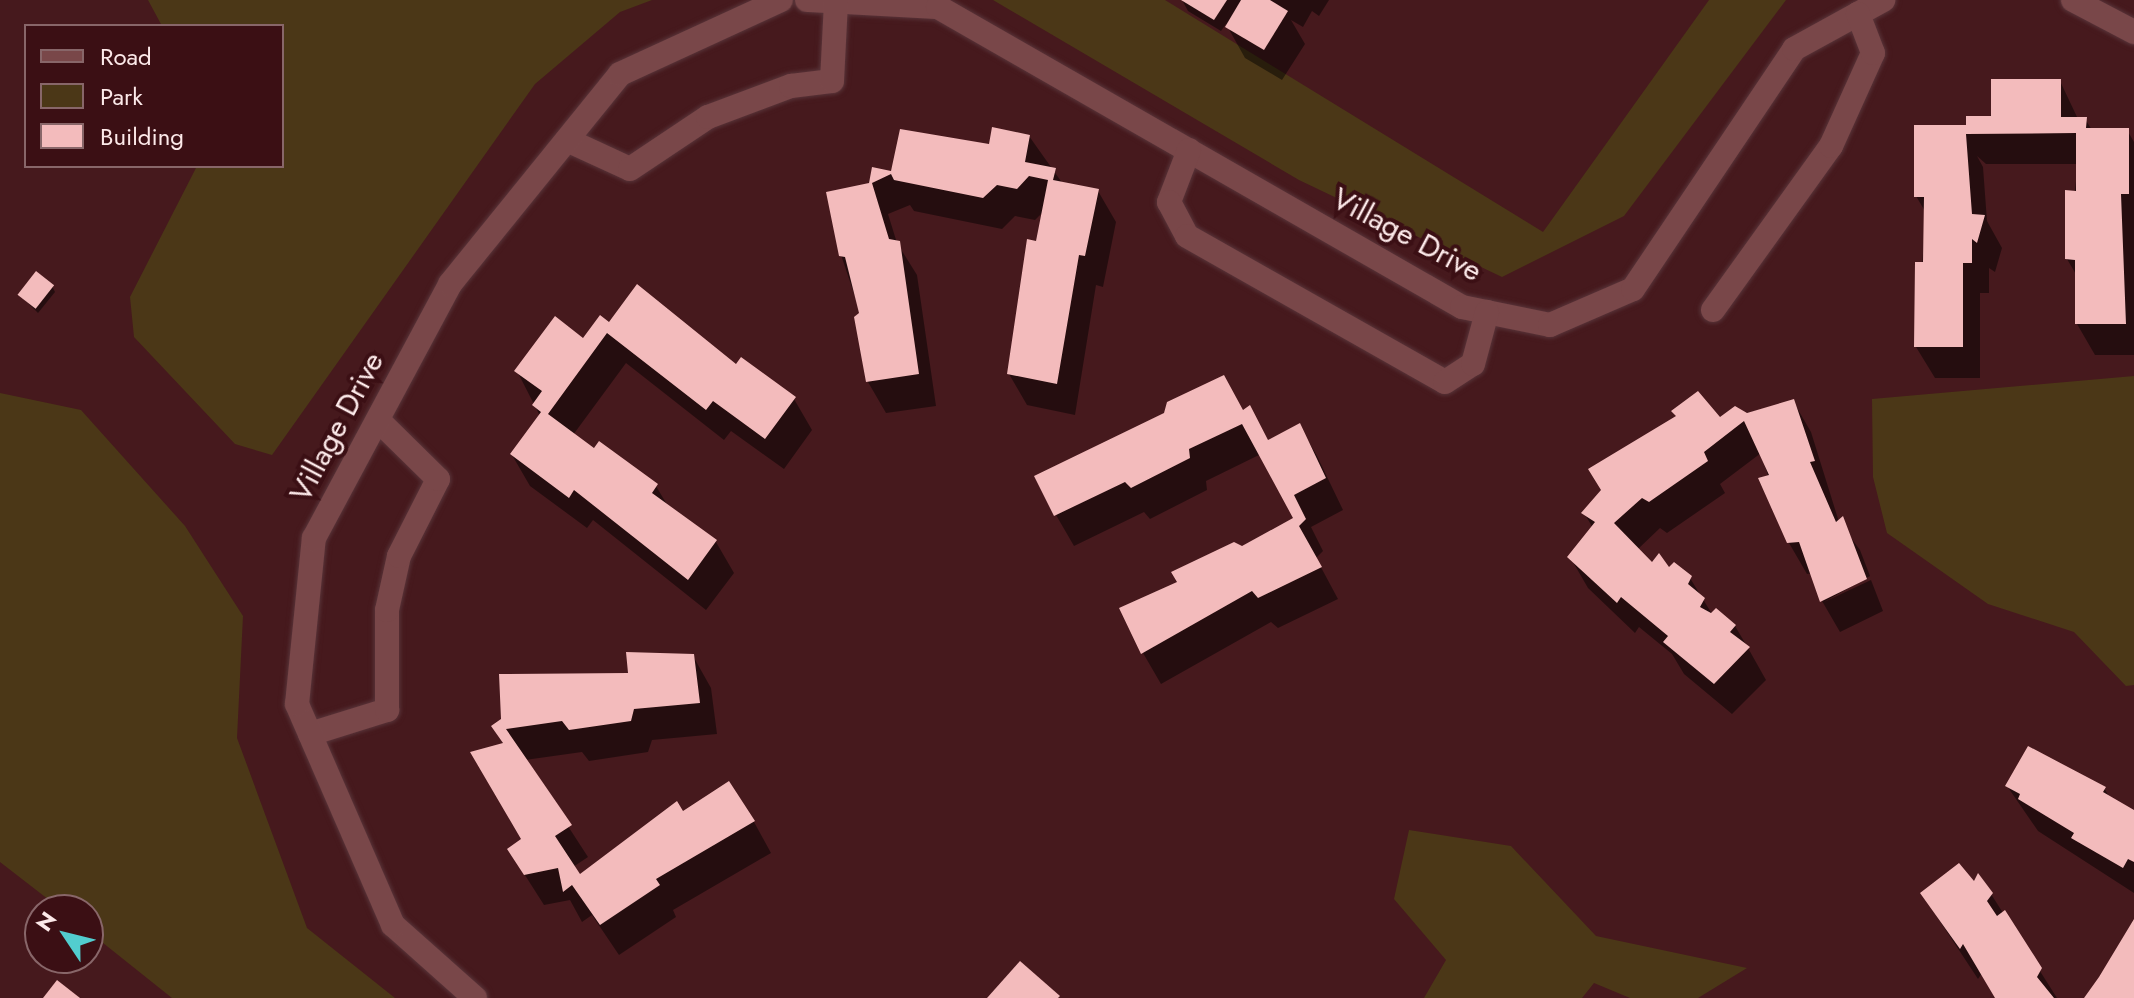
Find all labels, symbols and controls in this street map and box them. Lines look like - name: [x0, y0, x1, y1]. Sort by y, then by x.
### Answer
- legend: [24, 24, 284, 168]
- text: Road: [100, 39, 152, 74]
- text: Park: [100, 79, 143, 114]
- text: Building: [100, 119, 184, 154]
- street label: Village Drive: [1326, 181, 1488, 289]
- street label: Village Drive: [283, 346, 391, 508]
- north arrow: [24, 894, 104, 974]
- text: N: [28, 905, 64, 938]

